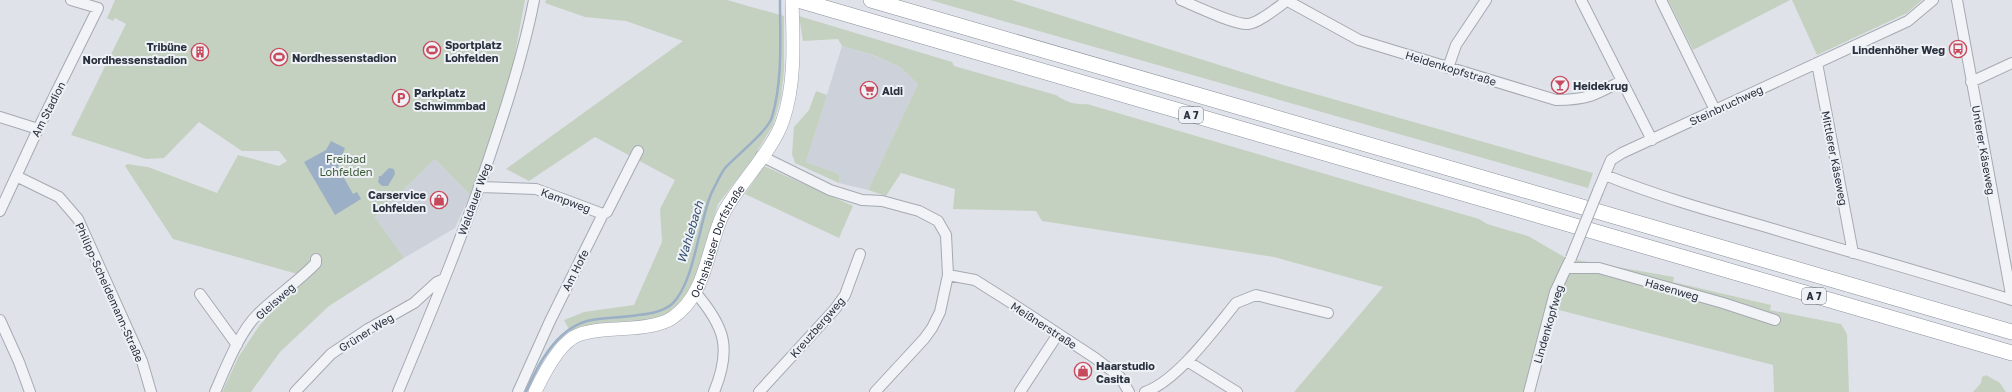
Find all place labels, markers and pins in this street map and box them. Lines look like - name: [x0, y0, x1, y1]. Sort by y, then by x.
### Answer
- place label: Sportplatz Lohfelden: [445, 38, 502, 64]
- bus stop icon: Lindenhöher Weg: [1948, 39, 1968, 59]
- place label: Tribüne Nordhessenstadion: [83, 40, 188, 66]
- sports icon: Sportplatz Lohfelden: [422, 40, 442, 60]
- building icon: Tribüne Nordhessenstadion: [190, 42, 210, 62]
- place label: Lindenhöher Weg: [1852, 43, 1945, 56]
- sports icon: Nordhessenstadion: [269, 47, 289, 67]
- place label: Nordhessenstadion: [292, 51, 397, 64]
- bar icon: Heidekrug: [1550, 75, 1570, 95]
- place label: Heidekrug: [1573, 79, 1628, 92]
- supermarket icon: Aldi: [859, 80, 879, 100]
- place label: Aldi: [882, 84, 903, 97]
- place label: Parkplatz Schwimmbad: [414, 86, 486, 112]
- parking icon: Parkplatz Schwimmbad: [391, 88, 411, 108]
- place label: Carservice Lohfelden: [368, 188, 427, 214]
- shop icon: Carservice Lohfelden: [429, 190, 449, 210]
- place label: Haarstudio Casita: [1096, 359, 1155, 385]
- shop icon: Haarstudio Casita: [1073, 361, 1093, 381]

